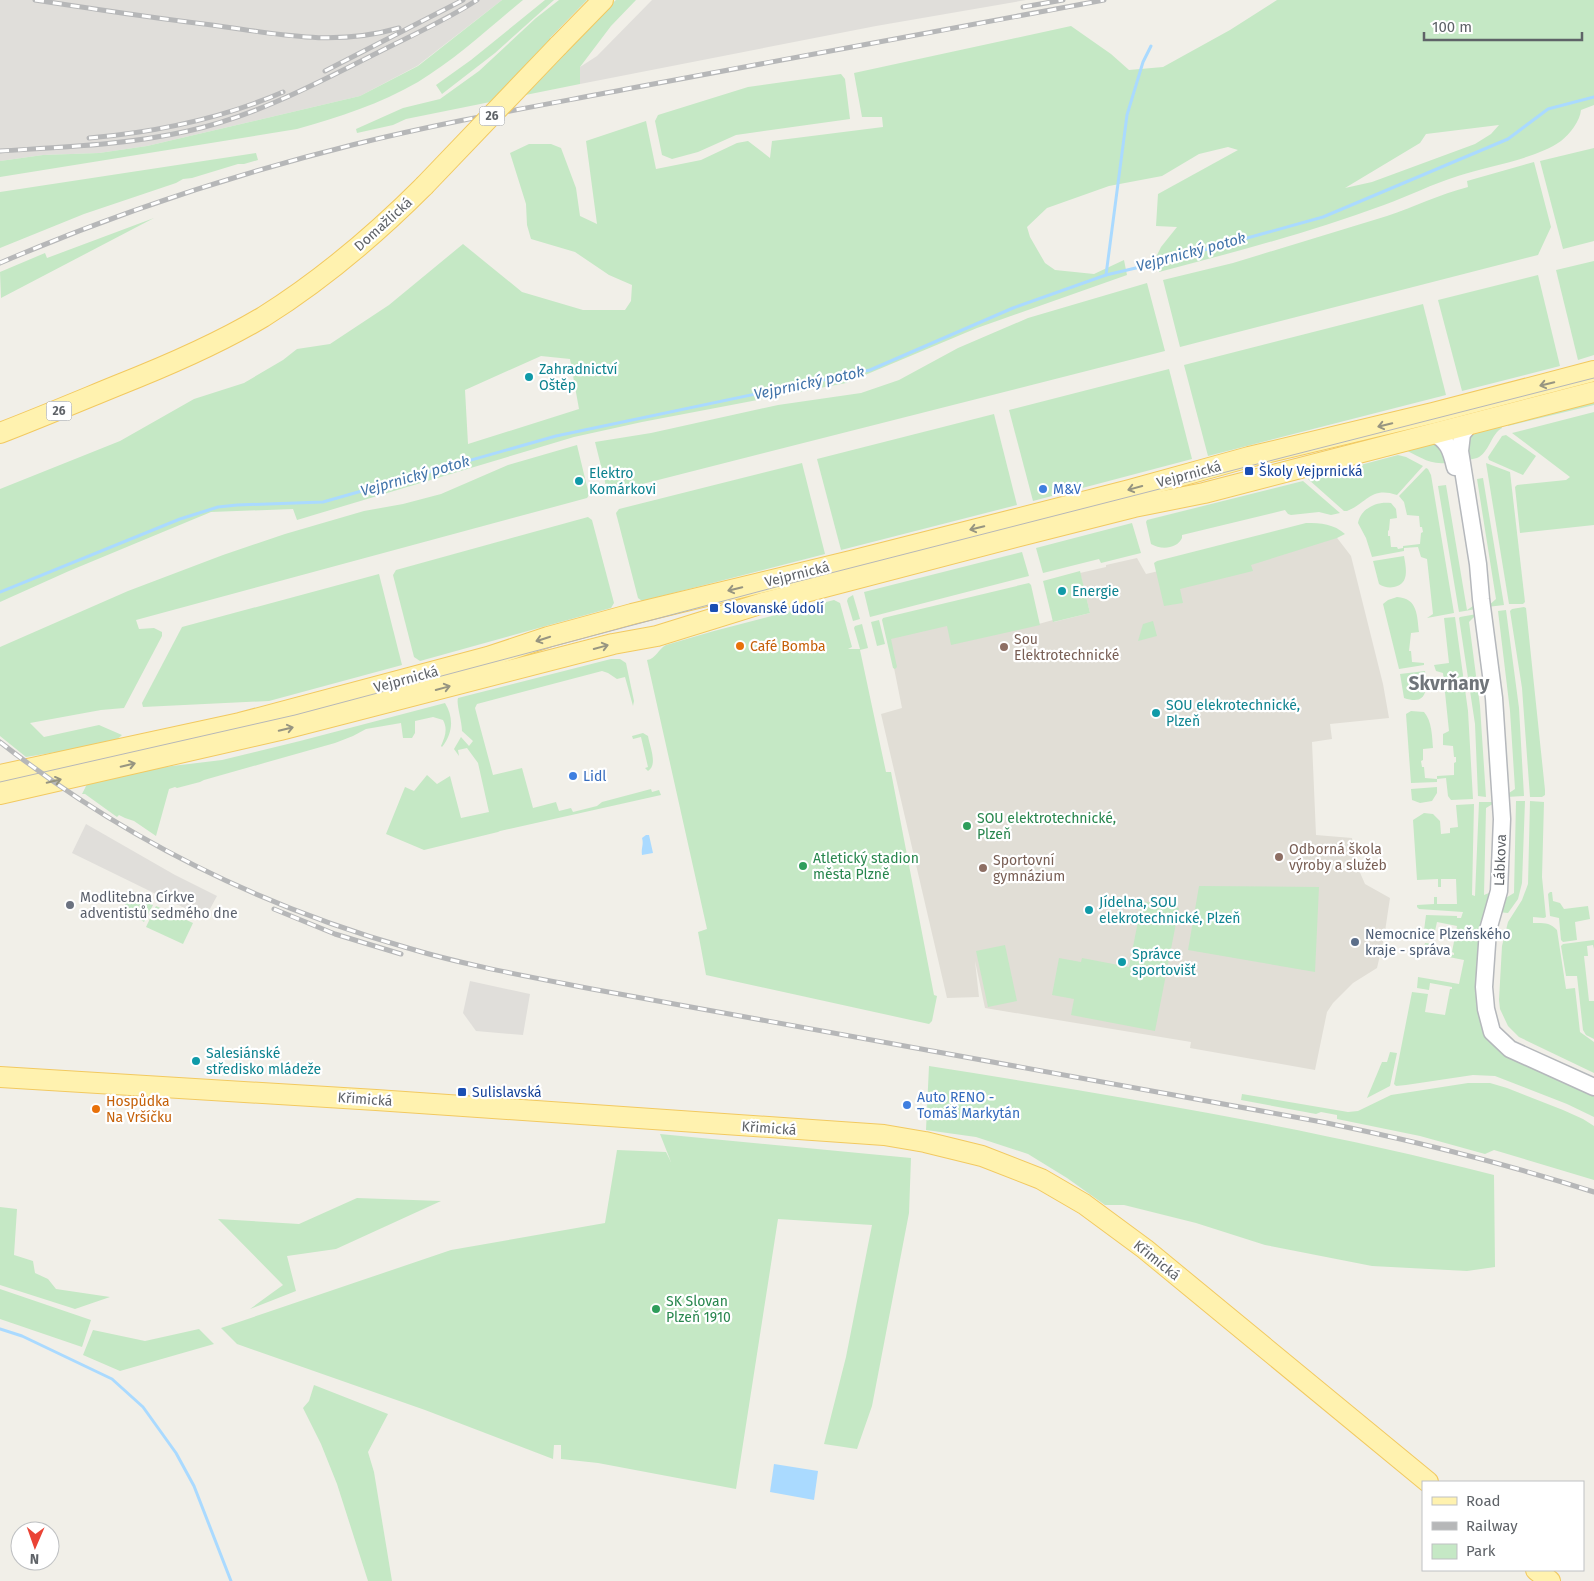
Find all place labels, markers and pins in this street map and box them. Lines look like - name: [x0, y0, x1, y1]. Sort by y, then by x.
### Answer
- place label: Zahradnictví Oštěp: [539, 361, 618, 394]
- marker: Zahradnictví Oštěp: [523, 371, 535, 383]
- place label: Školy Vejprnická: [1259, 462, 1363, 480]
- place label: Elektro Komárkovi: [589, 465, 656, 498]
- marker: Školy Vejprnická: [1243, 465, 1255, 477]
- marker: Elektro Komárkovi: [573, 475, 585, 487]
- place label: M&V: [1053, 481, 1082, 498]
- marker: M&V: [1037, 483, 1049, 495]
- place label: Energie: [1072, 583, 1119, 600]
- marker: Energie: [1056, 585, 1068, 597]
- place label: Slovanské údolí: [724, 600, 824, 617]
- marker: Slovanské údolí: [708, 602, 720, 614]
- place label: Sou Elektrotechnické: [1014, 631, 1119, 664]
- place label: Café Bomba: [750, 638, 826, 655]
- marker: Café Bomba: [734, 640, 746, 652]
- marker: Sou Elektrotechnické: [998, 641, 1010, 653]
- place label: SOU elekrotechnické, Plzeň: [1166, 697, 1300, 730]
- marker: SOU elekrotechnické, Plzeň: [1150, 707, 1162, 719]
- place label: Lidl: [583, 768, 606, 785]
- marker: Lidl: [567, 770, 579, 782]
- place label: SOU elektrotechnické, Plzeň: [977, 810, 1116, 843]
- marker: SOU elektrotechnické, Plzeň: [961, 820, 973, 832]
- place label: Odborná škola výroby a služeb: [1289, 841, 1387, 874]
- place label: Atletický stadion města Plzně: [813, 850, 919, 883]
- marker: Odborná škola výroby a služeb: [1273, 851, 1285, 863]
- place label: Sportovní gymnázium: [993, 852, 1065, 885]
- marker: Atletický stadion města Plzně: [797, 860, 809, 872]
- marker: Sportovní gymnázium: [977, 862, 989, 874]
- place label: Modlitebna Církve adventistů sedmého dne: [80, 889, 238, 922]
- place label: Jídelna, SOU elekrotechnické, Plzeň: [1099, 894, 1241, 927]
- marker: Modlitebna Církve adventistů sedmého dne: [64, 899, 76, 911]
- marker: Jídelna, SOU elekrotechnické, Plzeň: [1083, 904, 1095, 916]
- place label: Nemocnice Plzeňského kraje - správa: [1365, 926, 1511, 959]
- marker: Nemocnice Plzeňského kraje - správa: [1349, 936, 1361, 948]
- place label: Správce sportovišť: [1132, 946, 1197, 979]
- marker: Správce sportovišť: [1116, 956, 1128, 968]
- place label: Salesiánské středisko mládeže: [206, 1045, 321, 1078]
- marker: Salesiánské středisko mládeže: [190, 1055, 202, 1067]
- place label: Sulislavská: [472, 1084, 542, 1101]
- marker: Sulislavská: [456, 1086, 468, 1098]
- place label: Auto RENO - Tomáš Markytán: [917, 1089, 1020, 1122]
- place label: Hospůdka Na Vršíčku: [106, 1093, 172, 1126]
- marker: Auto RENO - Tomáš Markytán: [901, 1099, 913, 1111]
- marker: Hospůdka Na Vršíčku: [90, 1103, 102, 1115]
- place label: SK Slovan Plzeň 1910: [666, 1293, 731, 1326]
- marker: SK Slovan Plzeň 1910: [650, 1303, 662, 1315]

